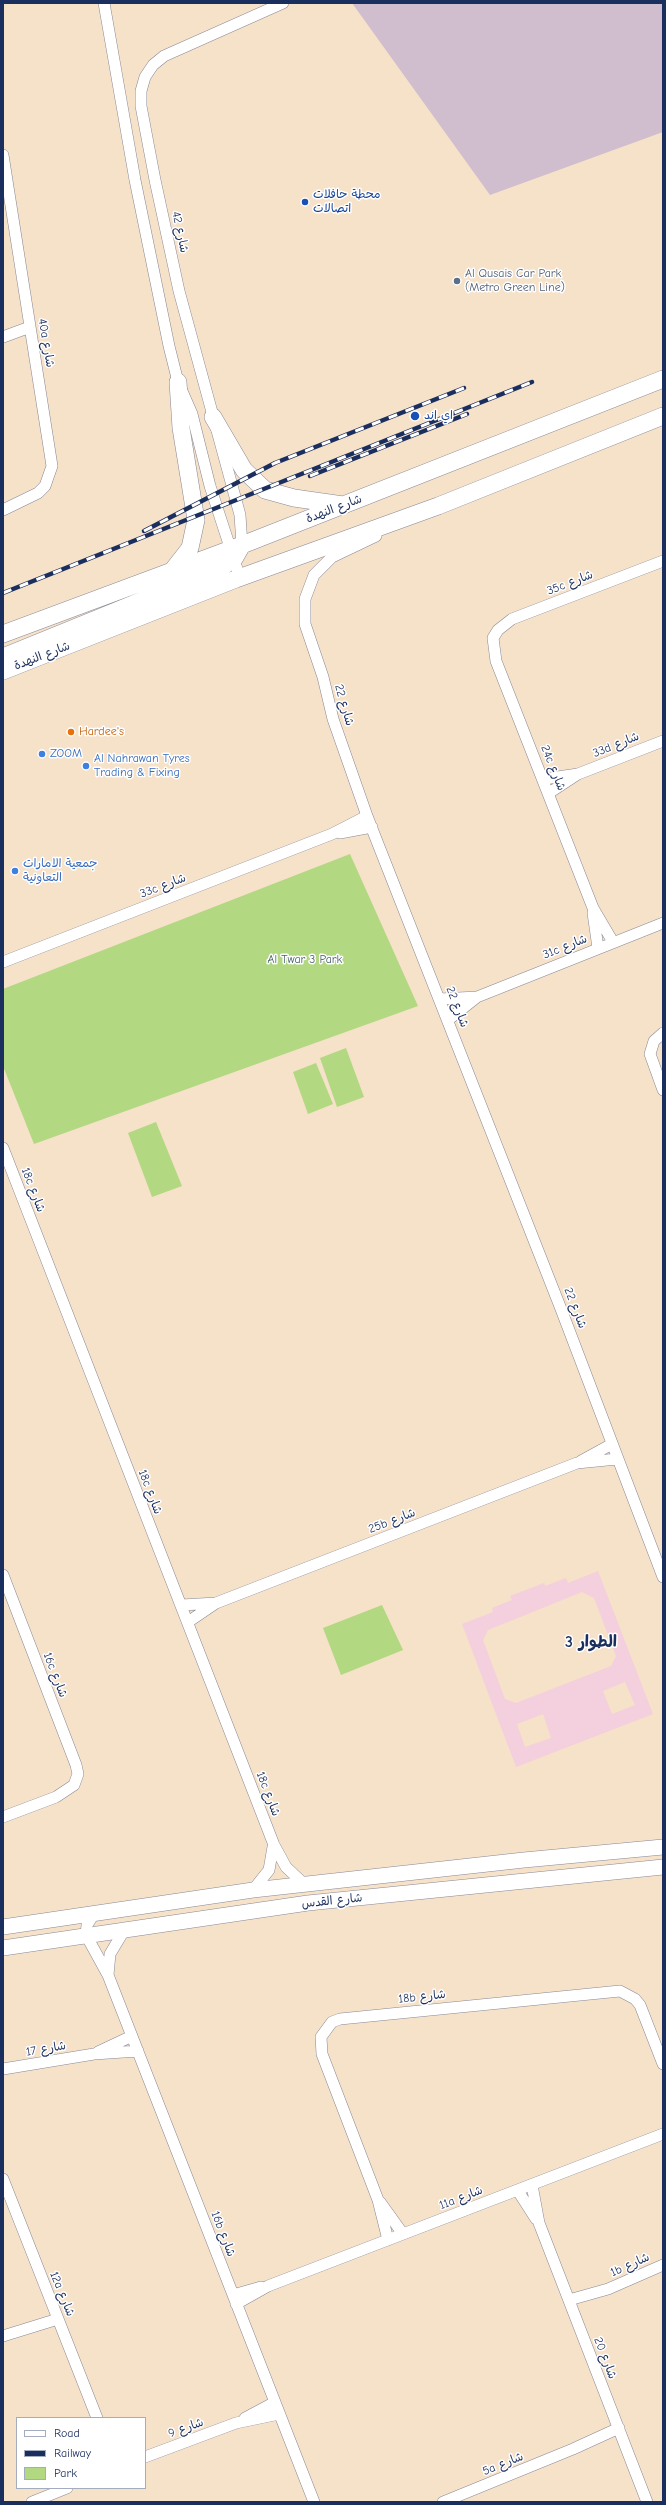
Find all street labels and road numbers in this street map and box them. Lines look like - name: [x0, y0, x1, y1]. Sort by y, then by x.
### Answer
- street label: شارع 42: [169, 210, 191, 254]
- street label: 40a شارع: [35, 317, 57, 369]
- street label: شارع النهدة: [304, 492, 364, 526]
- street label: 35c شارع: [545, 568, 595, 598]
- street label: شارع النهدة: [12, 639, 72, 673]
- street label: شارع 22: [331, 683, 357, 727]
- street label: 33d شارع: [591, 729, 641, 761]
- street label: 24c شارع: [537, 743, 569, 793]
- street label: 33c شارع: [138, 871, 188, 901]
- street label: 31c شارع: [541, 932, 589, 962]
- street label: شارع 22: [443, 985, 471, 1029]
- street label: 18c شارع: [18, 1166, 48, 1214]
- street label: شارع 22: [561, 1286, 589, 1330]
- street label: 18c شارع: [135, 1468, 165, 1516]
- street label: 25b شارع: [366, 1505, 418, 1537]
- street label: 16c شارع: [40, 1650, 70, 1700]
- street label: 18c شارع: [253, 1770, 283, 1818]
- street label: شارع القدس: [301, 1891, 363, 1911]
- street label: 18b شارع: [398, 1987, 446, 2007]
- street label: شارع 17: [25, 2038, 67, 2060]
- street label: 11a شارع: [437, 2183, 485, 2213]
- street label: 16b شارع: [208, 2209, 238, 2259]
- street label: 1b شارع: [608, 2250, 652, 2280]
- street label: 12a شارع: [46, 2269, 78, 2319]
- street label: شارع 20: [590, 2335, 620, 2381]
- street label: شارع 9: [166, 2415, 206, 2441]
- street label: 5a شارع: [481, 2449, 525, 2479]

